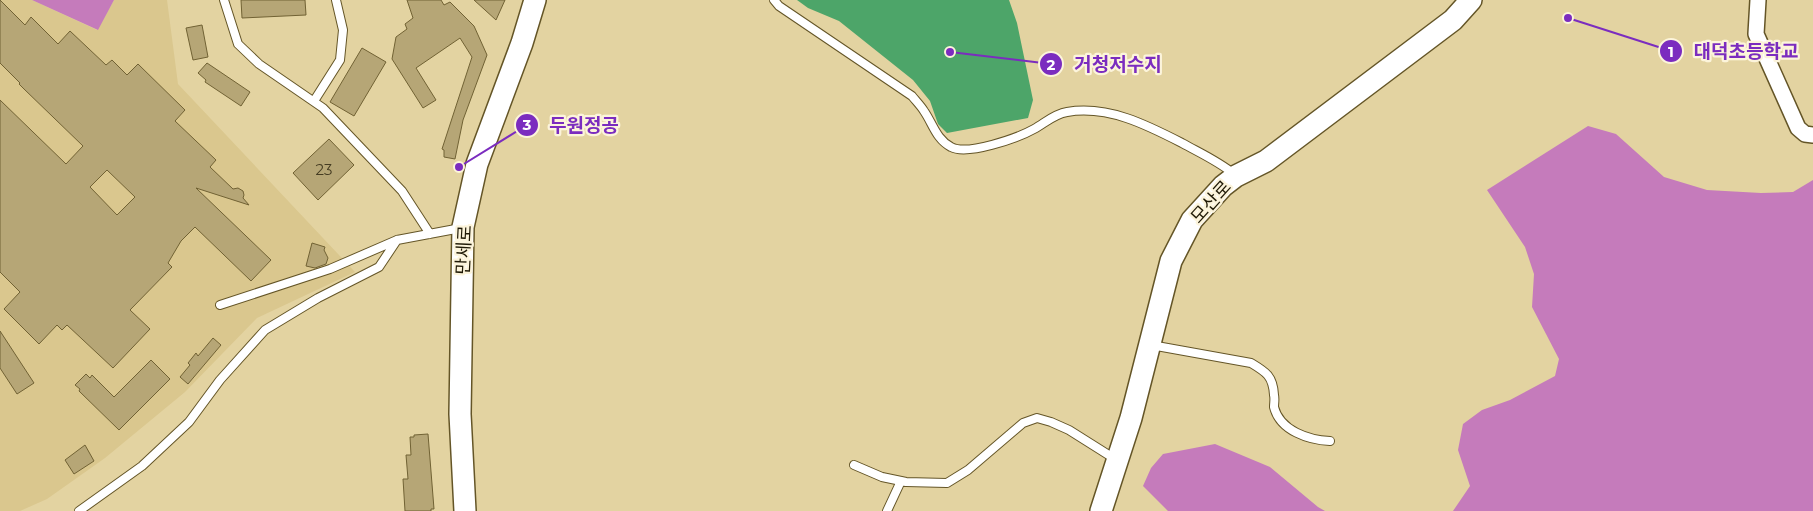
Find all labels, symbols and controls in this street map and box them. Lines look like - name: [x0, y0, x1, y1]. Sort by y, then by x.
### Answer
- callout: 대덕초등학교: [1658, 34, 1808, 68]
- text: 대덕초등학교: [1694, 40, 1798, 63]
- text: 1: [1668, 42, 1674, 61]
- callout: 거청저수지: [1039, 47, 1171, 81]
- text: 거청저수지: [1074, 53, 1162, 76]
- text: 2: [1047, 55, 1056, 74]
- callout: 두원정공: [514, 108, 629, 142]
- text: 두원정공: [549, 114, 619, 137]
- text: 3: [522, 115, 532, 134]
- house number: 23: [316, 160, 332, 179]
- street label: 모산로: [1186, 176, 1236, 228]
- street label: 만세로: [452, 225, 476, 275]

